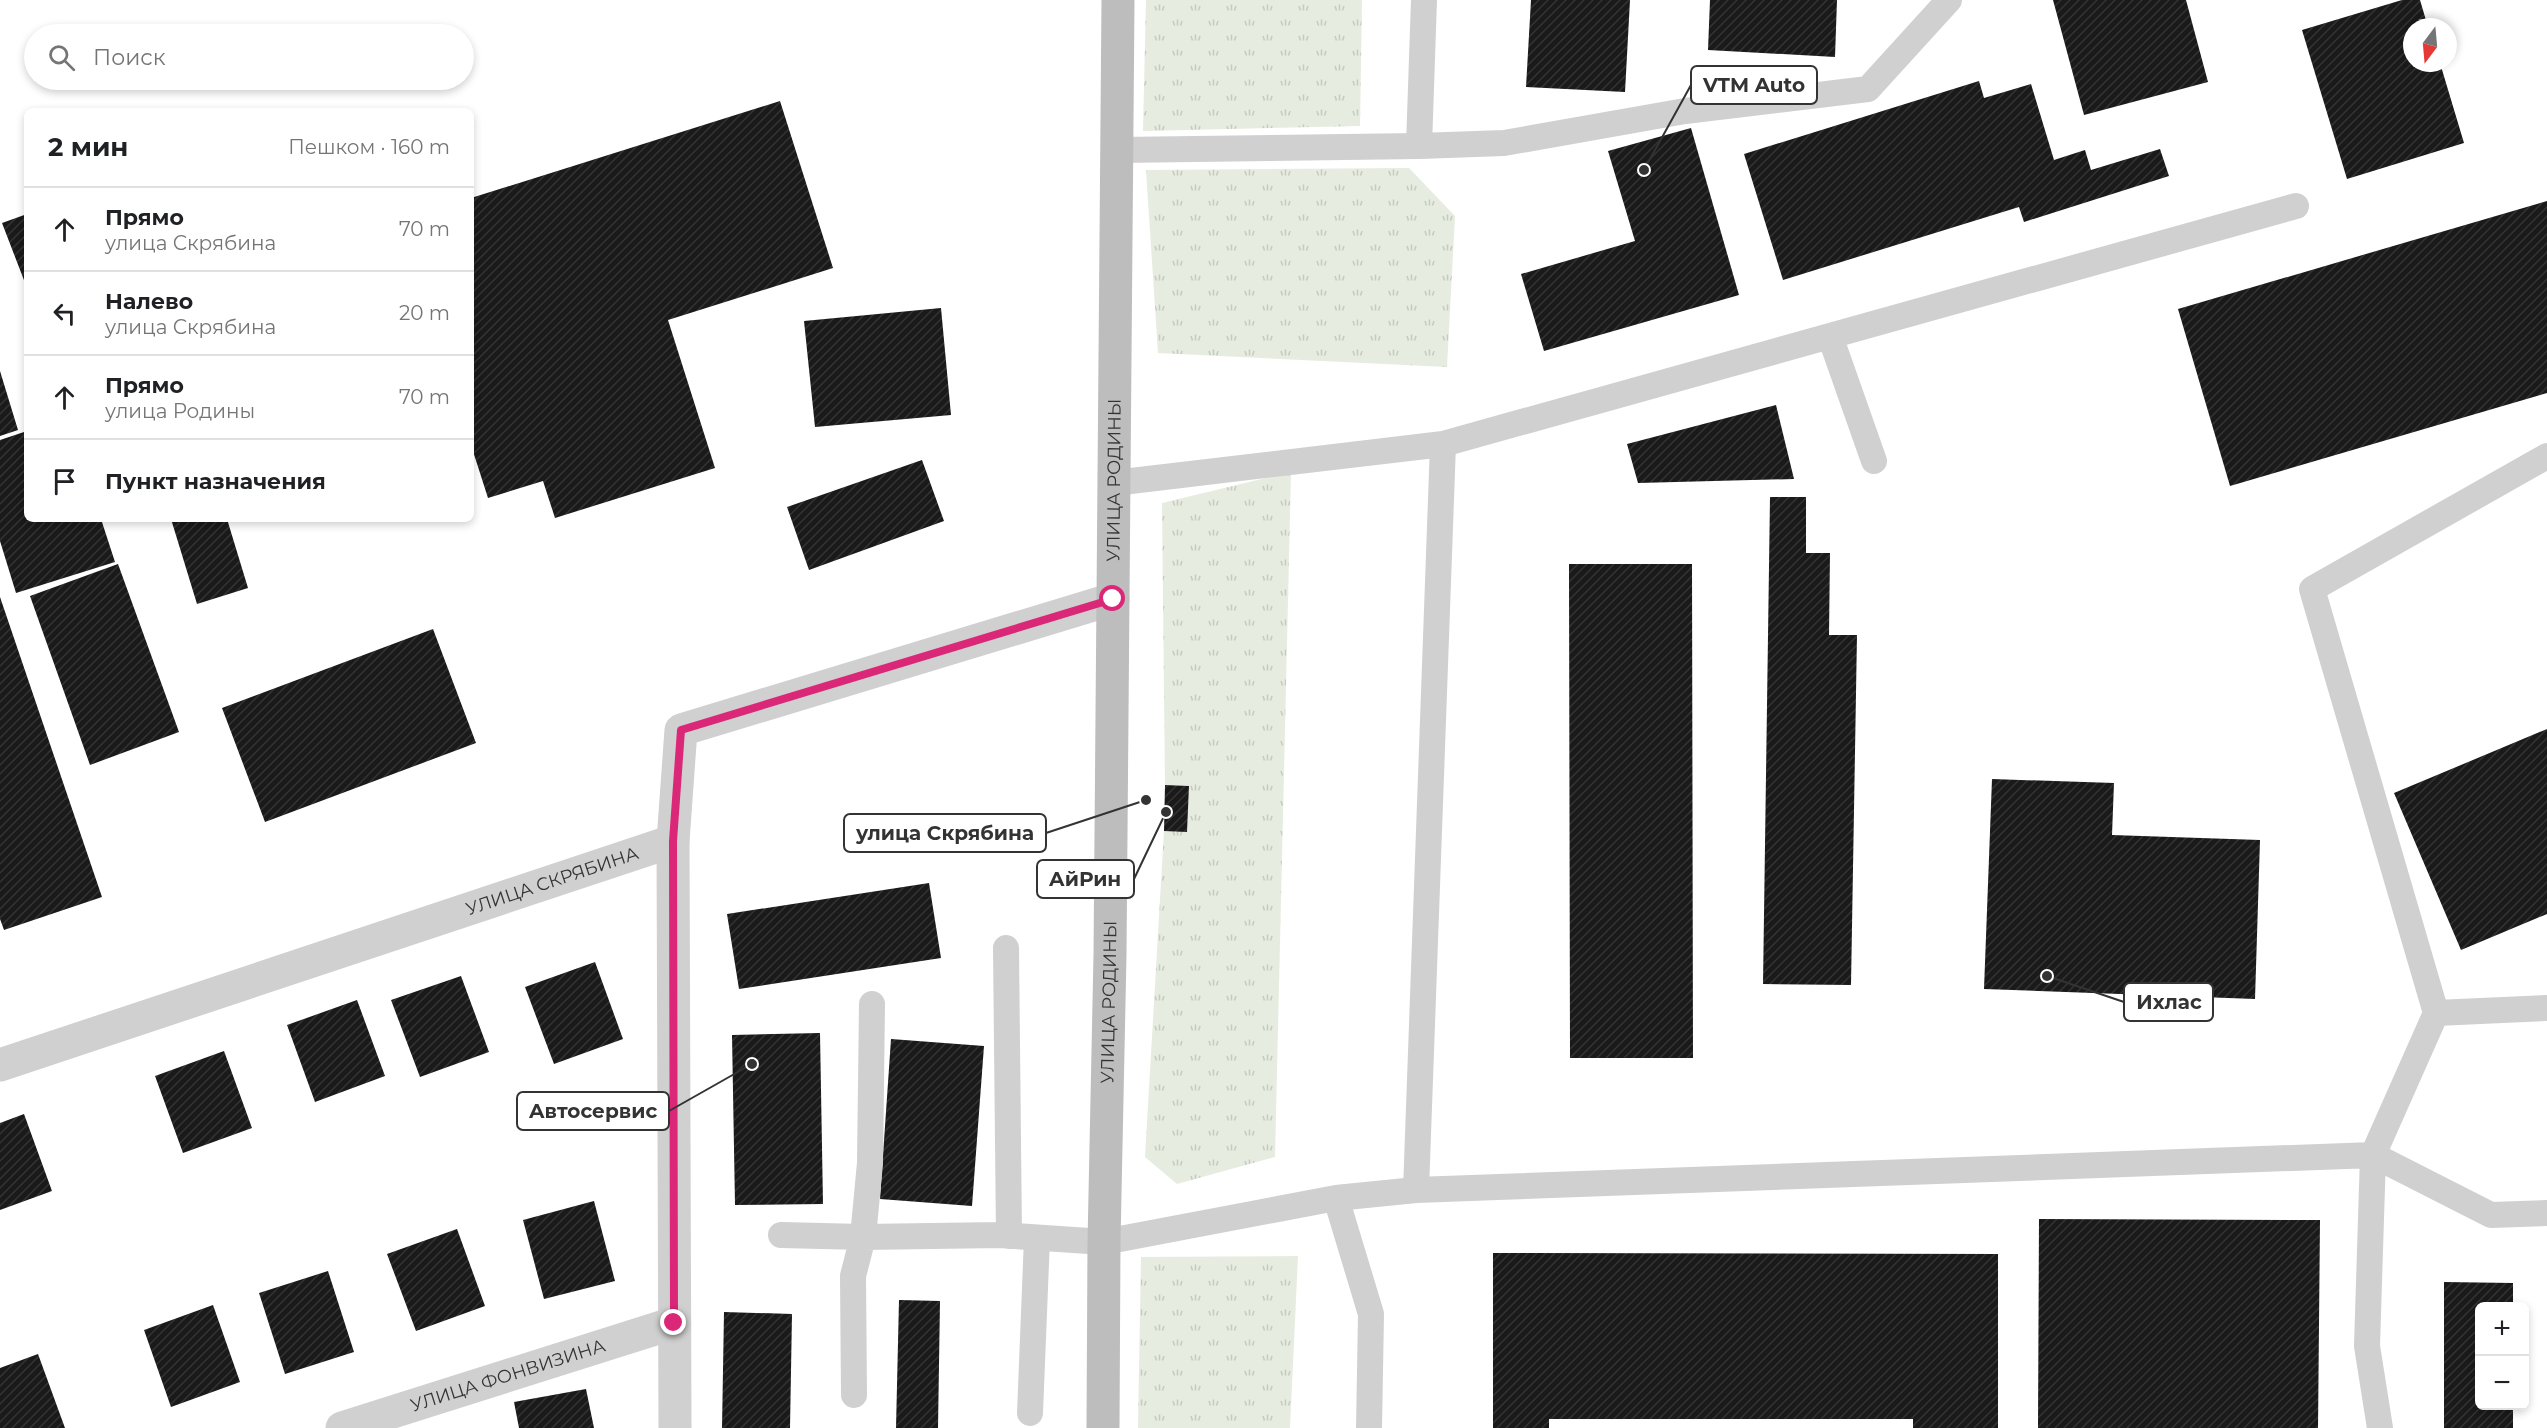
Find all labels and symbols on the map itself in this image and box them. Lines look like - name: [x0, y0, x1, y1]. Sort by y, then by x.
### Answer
- north arrow: [2403, 18, 2457, 72]
- callout: VTM Auto: [1691, 66, 1817, 104]
- text: VTM Auto: [1702, 73, 1805, 97]
- street label: УЛИЦА РОДИНЫ: [1102, 398, 1126, 562]
- route start: [1099, 585, 1125, 611]
- callout: улица Скрябина: [844, 814, 1046, 852]
- text: улица Скрябина: [855, 821, 1034, 845]
- street label: УЛИЦА СКРЯБИНА: [463, 842, 642, 920]
- callout: АйРин: [1037, 860, 1134, 898]
- text: АйРин: [1049, 867, 1121, 891]
- street label: УЛИЦА РОДИНЫ: [1096, 920, 1121, 1084]
- callout: Ихлас: [2124, 983, 2213, 1021]
- text: Ихлас: [2136, 990, 2202, 1014]
- callout: Автосервис: [517, 1092, 669, 1130]
- text: Автосервис: [529, 1099, 657, 1123]
- route end: [660, 1309, 686, 1335]
- street label: УЛИЦА ФОНВИЗИНА: [408, 1334, 609, 1417]

